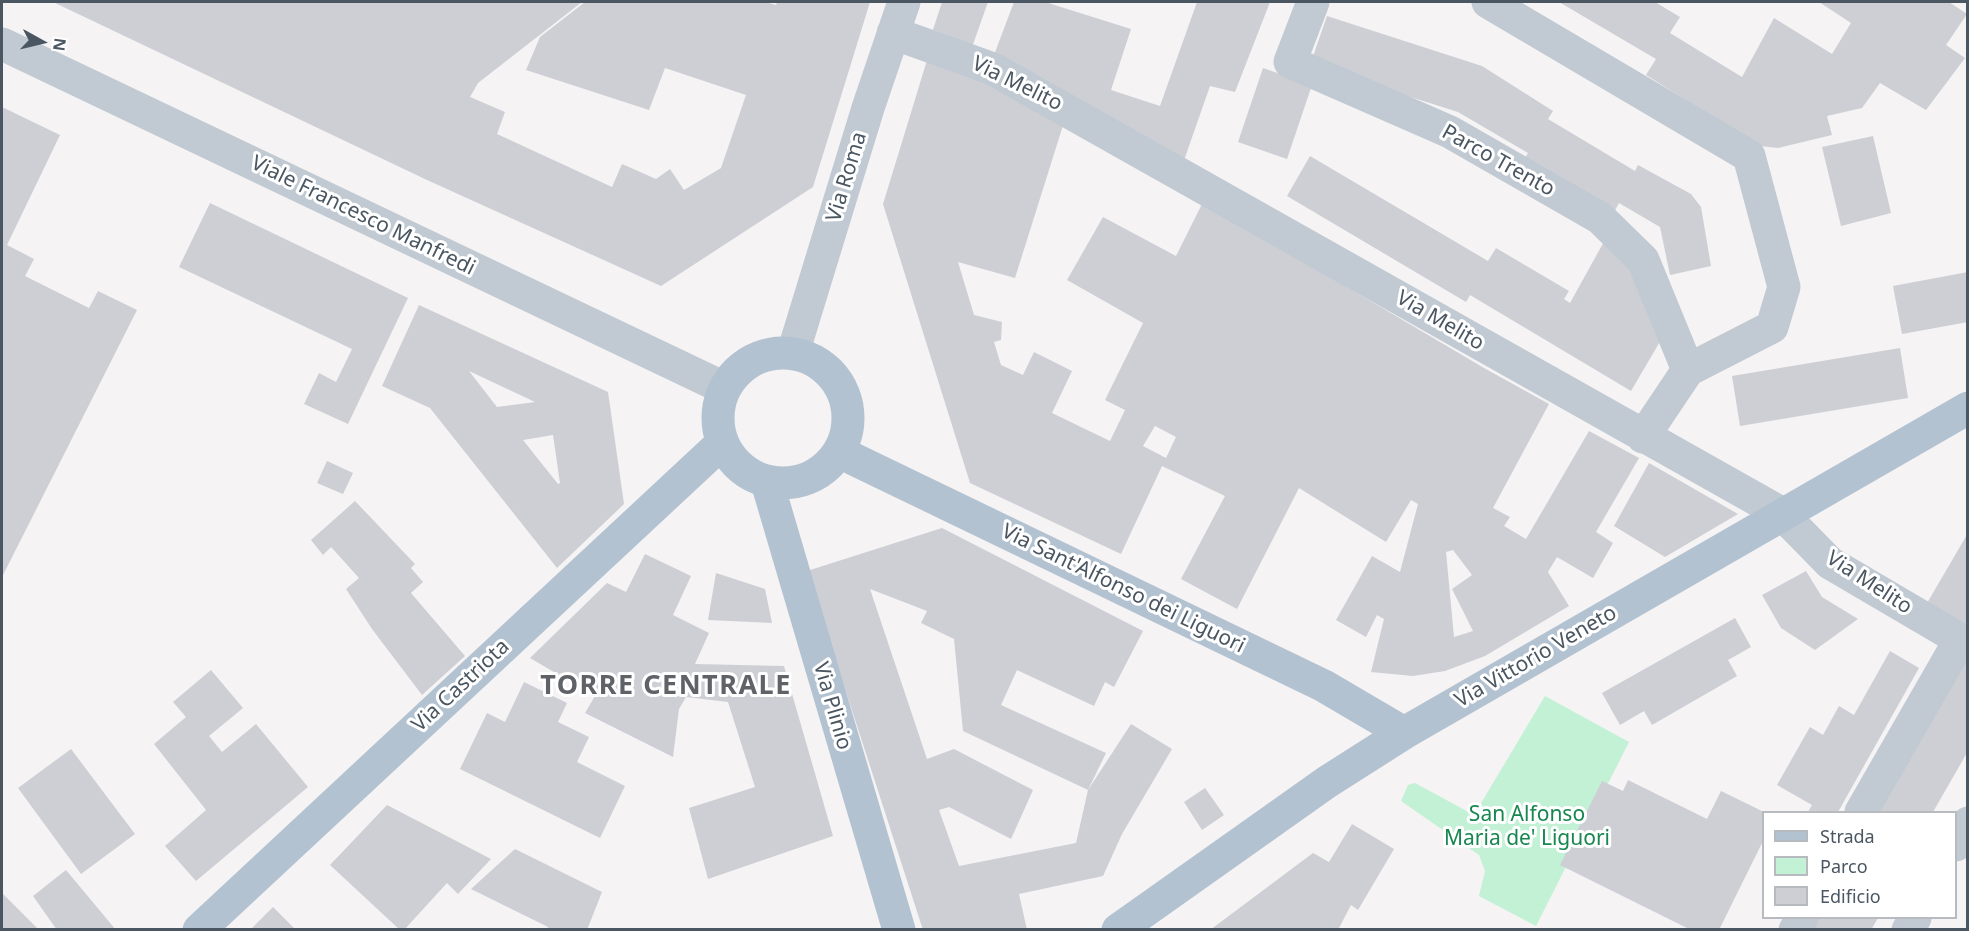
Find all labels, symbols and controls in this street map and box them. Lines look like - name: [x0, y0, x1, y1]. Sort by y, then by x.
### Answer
- north arrow: [12, 12, 72, 72]
- text: N: [48, 37, 72, 52]
- street label: Via Melito: [968, 51, 1066, 117]
- street label: Parco Trento: [1437, 120, 1559, 202]
- street label: Via Roma: [821, 129, 873, 225]
- street label: Viale Francesco Manfredi: [247, 151, 479, 281]
- street label: Via Melito: [1392, 286, 1488, 356]
- street label: Via Sant'Alfonso dei Liguori: [997, 519, 1249, 659]
- street label: Via Melito: [1821, 546, 1917, 620]
- street label: Via Vittorio Veneto: [1451, 600, 1621, 714]
- street label: Via Castriota: [407, 634, 515, 738]
- street label: Via Plinio: [807, 659, 857, 753]
- district label: TORRE CENTRALE: [540, 670, 792, 702]
- park label: San Alfonso Maria de' Liguori: [1444, 802, 1610, 852]
- legend: [1762, 811, 1957, 919]
- text: Strada: [1820, 824, 1875, 848]
- text: Parco: [1820, 854, 1868, 878]
- text: Edificio: [1820, 884, 1881, 908]

